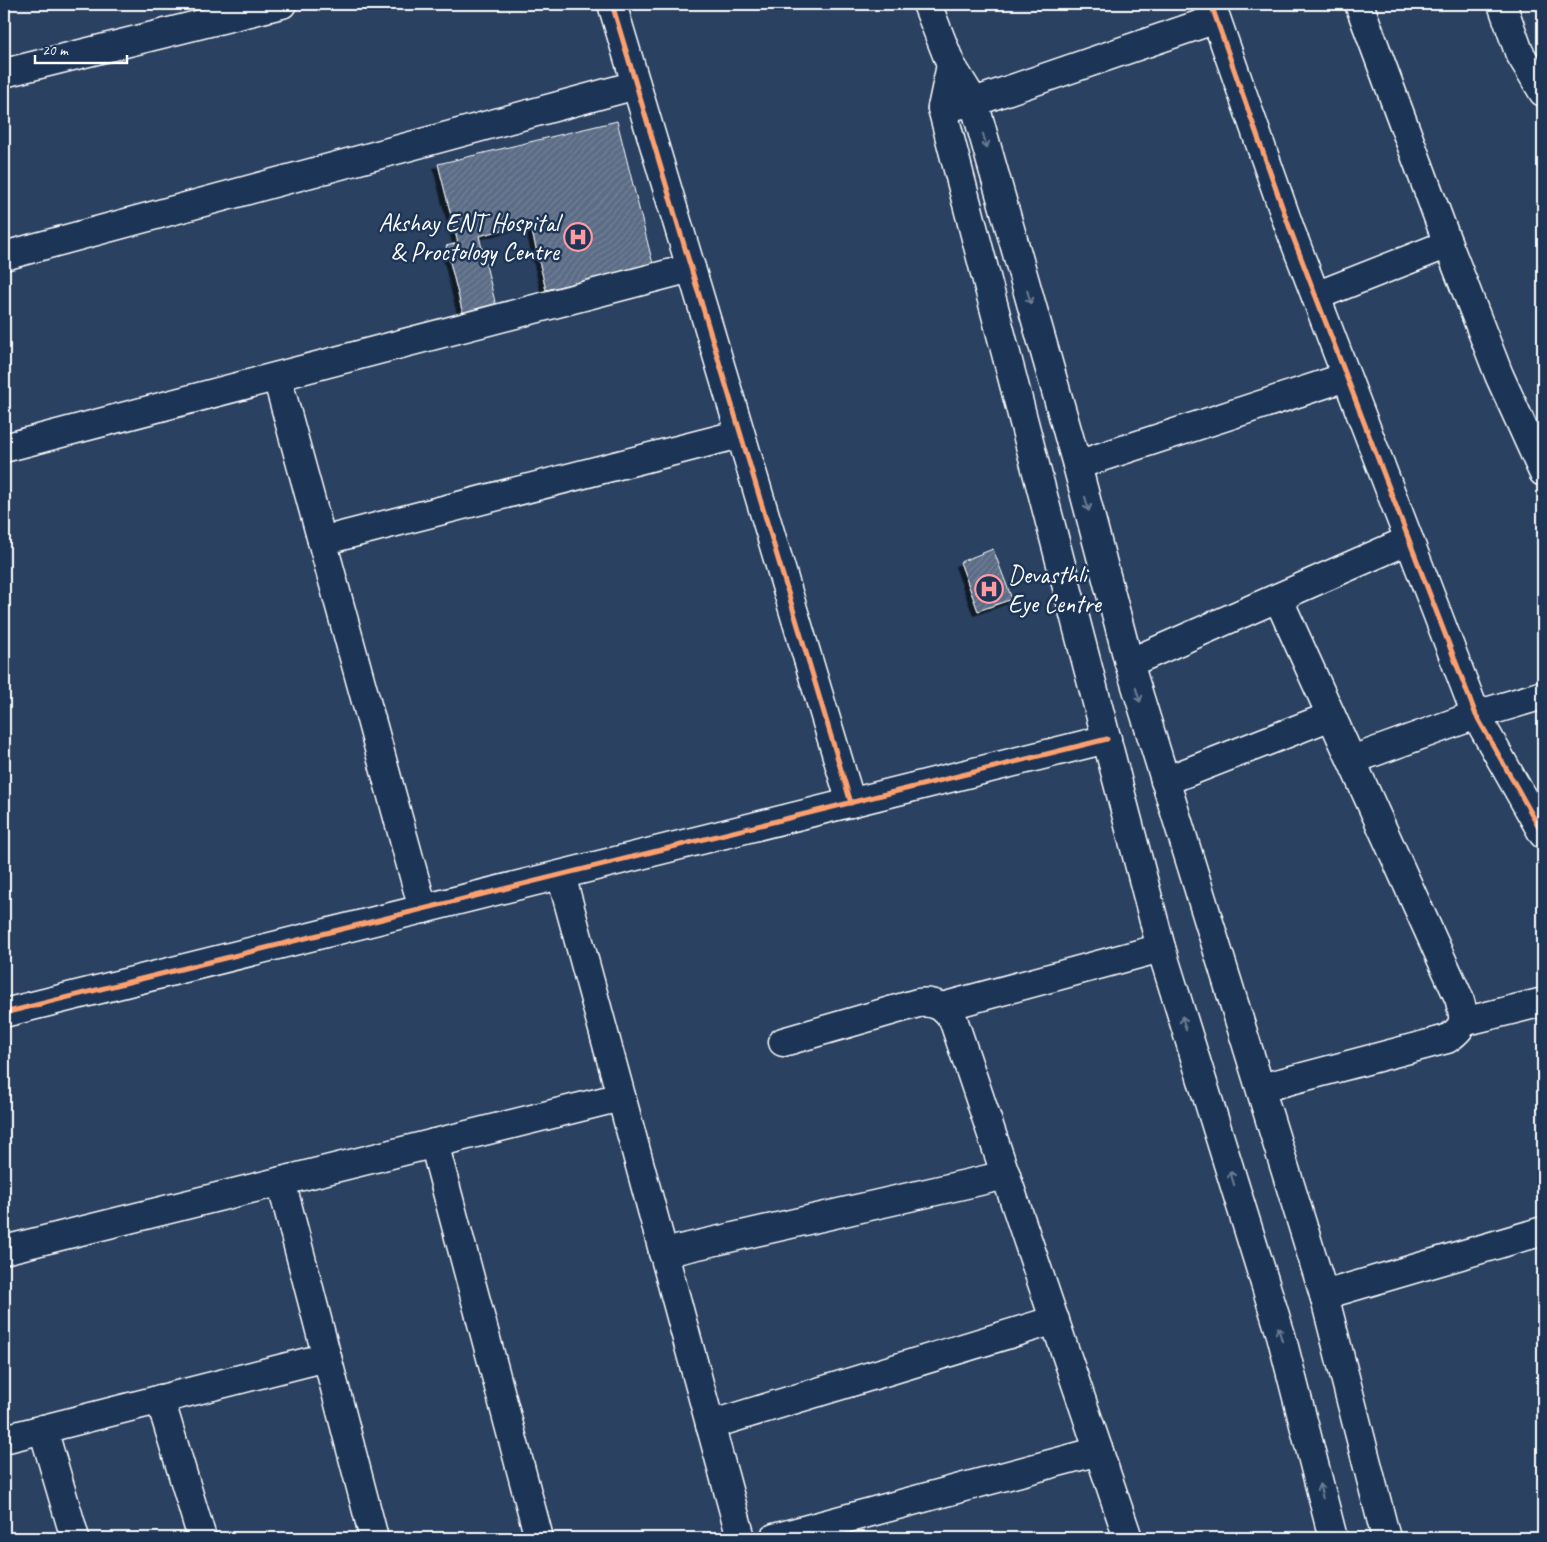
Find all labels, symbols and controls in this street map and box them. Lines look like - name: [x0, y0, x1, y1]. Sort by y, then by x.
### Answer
- scale bar: [35, 32, 128, 64]
- text: 20 m: [42, 41, 69, 60]
- one-way arrow: [981, 132, 991, 148]
- place label: Akshay ENT Hospital & Proctology Centre: [378, 207, 564, 268]
- hospital icon: Akshay ENT Hospital & Proctology Centre: [563, 222, 593, 252]
- one-way arrow: [1025, 289, 1035, 305]
- one-way arrow: [1083, 496, 1092, 512]
- place label: Devasthli Eye Centre: [1008, 559, 1102, 620]
- hospital icon: Devasthli Eye Centre: [974, 574, 1004, 604]
- one-way arrow: [1134, 687, 1144, 703]
- one-way arrow: [1179, 1016, 1189, 1032]
- one-way arrow: [1227, 1171, 1237, 1187]
- one-way arrow: [1275, 1326, 1285, 1342]
- one-way arrow: [1316, 1483, 1325, 1499]

